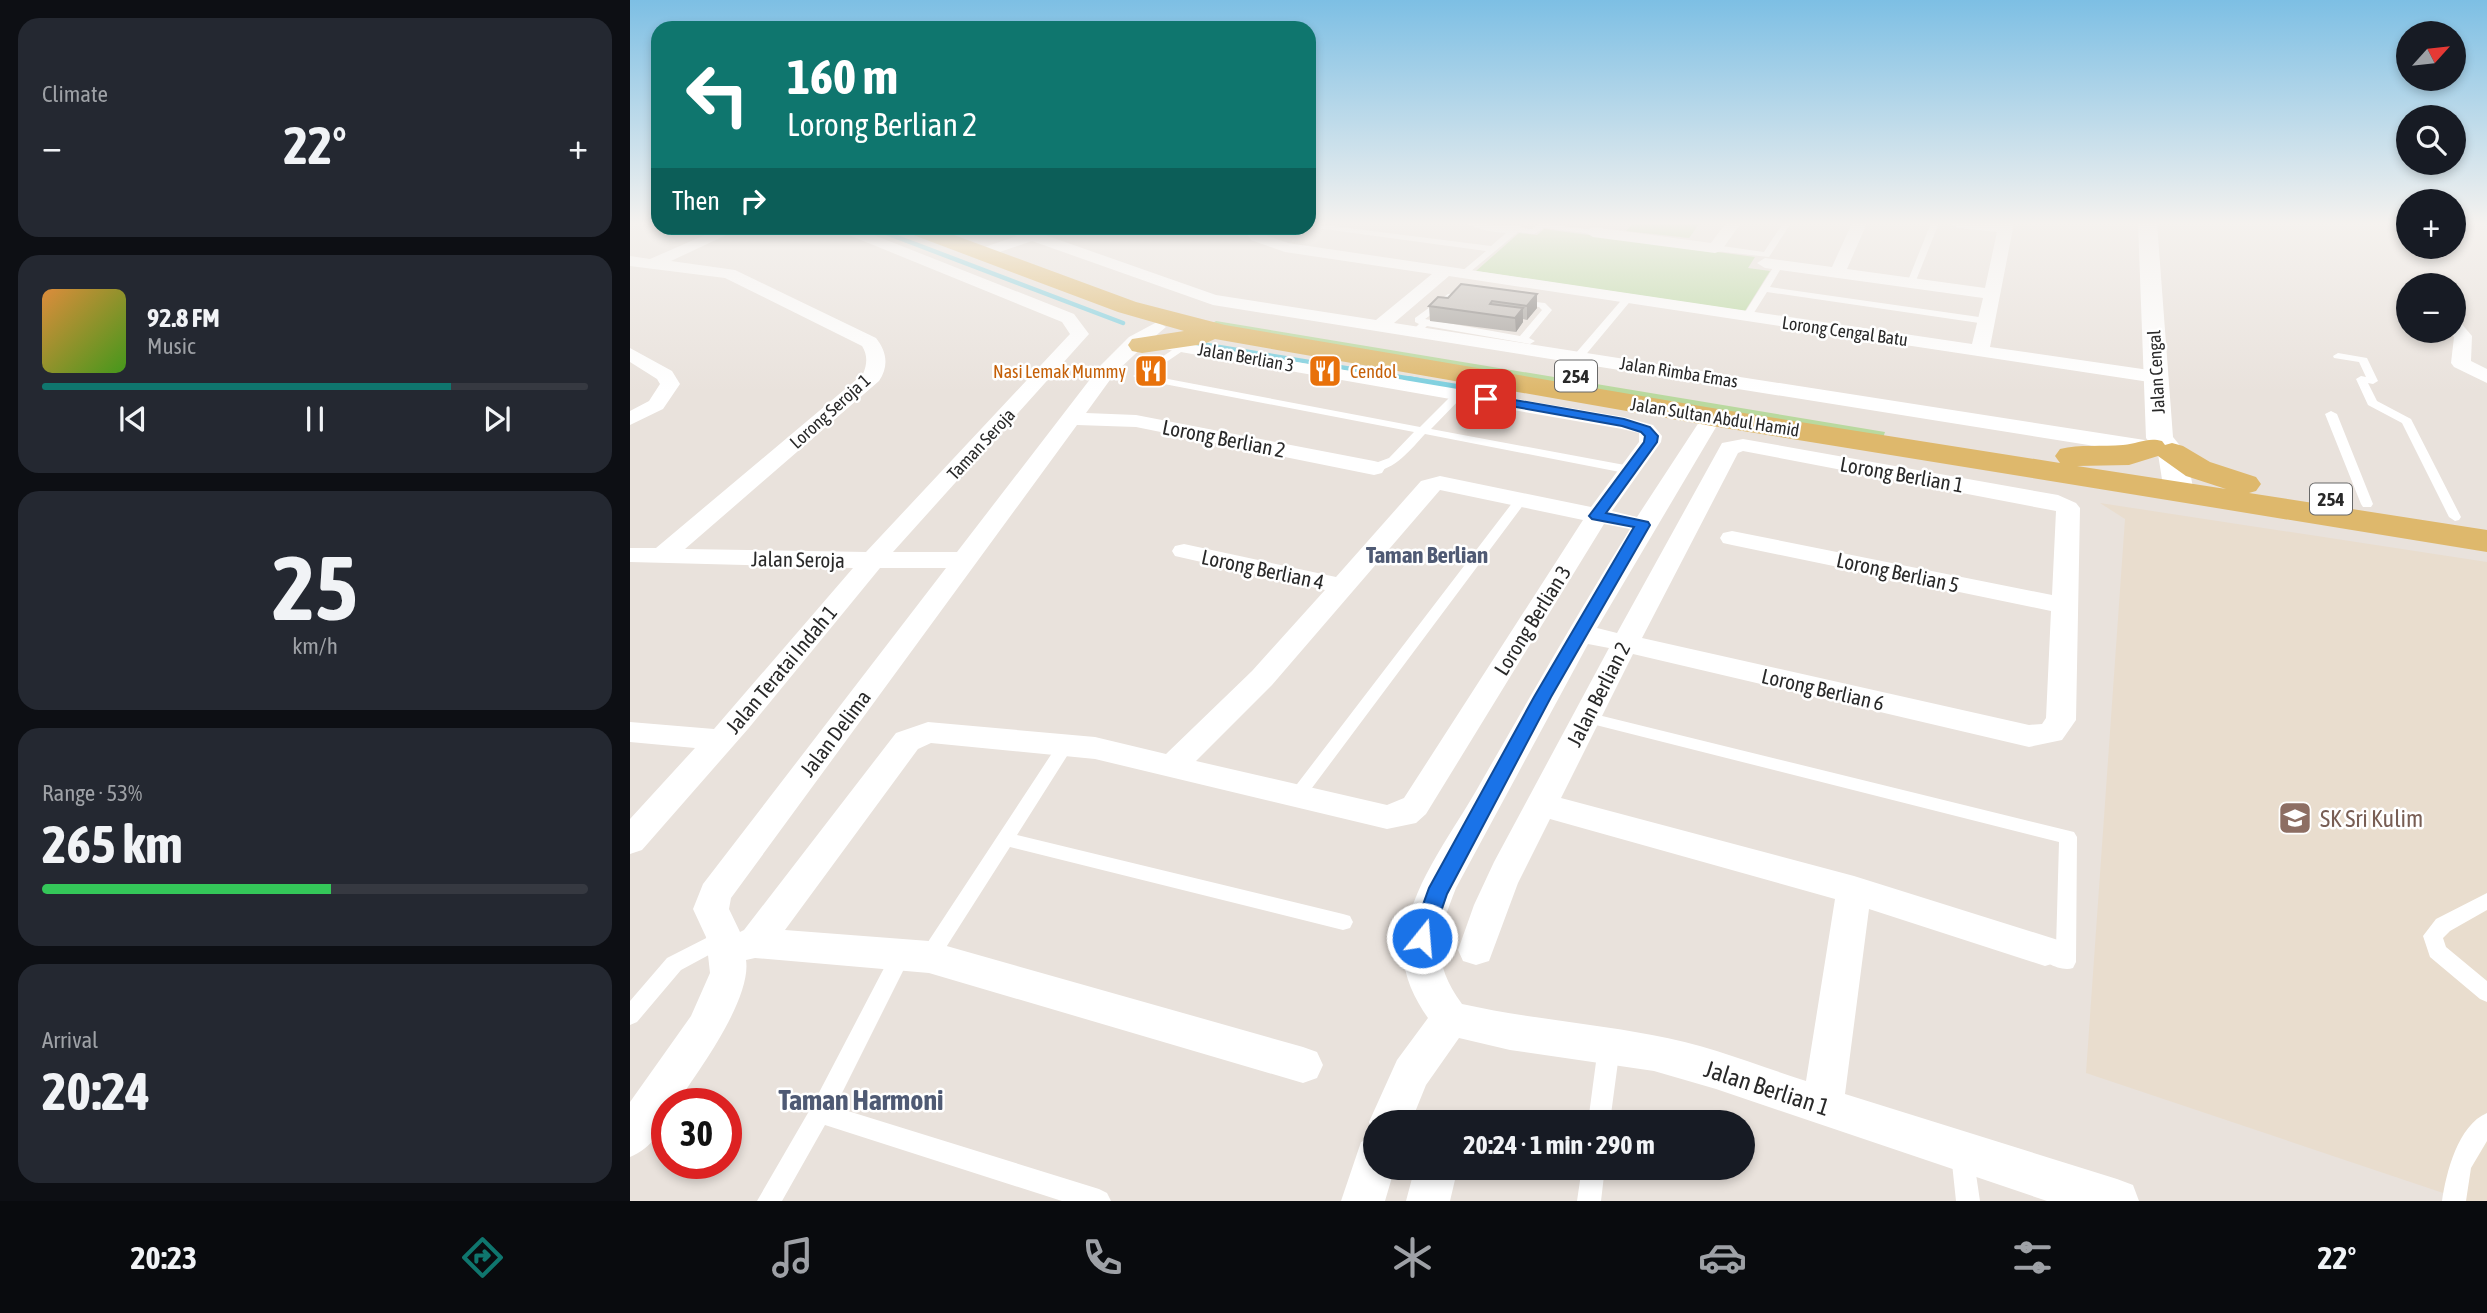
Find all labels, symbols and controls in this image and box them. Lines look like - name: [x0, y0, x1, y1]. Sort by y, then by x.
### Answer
- north arrow: [2396, 21, 2466, 91]
- map controls: [2396, 21, 2466, 343]
- text: 160 m: [787, 48, 898, 104]
- icon: left: [672, 49, 763, 140]
- text: Climate: [42, 81, 108, 107]
- button: search: [2396, 105, 2466, 175]
- text: Lorong Berlian 2: [787, 106, 977, 143]
- text: 22°: [283, 115, 347, 175]
- text: −: [42, 124, 62, 167]
- text: +: [568, 124, 588, 167]
- icon: right: [734, 182, 772, 220]
- text: Then: [672, 186, 720, 216]
- button: +: [2396, 189, 2466, 259]
- button: −: [2396, 273, 2466, 343]
- text: 92.8 FM: [147, 303, 220, 333]
- street label: Lorong Cengal Batu: [1781, 312, 1909, 350]
- street label: Jalan Cengal: [2143, 329, 2169, 414]
- text: Music: [147, 333, 195, 359]
- street label: Jalan Berlian 3: [1196, 338, 1296, 376]
- restaurant icon: Nasi Lemak Mummy: [1132, 352, 1170, 390]
- restaurant icon: Cendol: [1306, 352, 1344, 390]
- street label: Jalan Rimba Emas: [1618, 352, 1740, 392]
- road number: 254: [1555, 360, 1597, 392]
- place label: Nasi Lemak Mummy: [993, 361, 1126, 382]
- place label: Cendol: [1350, 361, 1397, 382]
- street label: Lorong Seroja 1: [785, 369, 875, 453]
- pin: [1456, 369, 1516, 429]
- icon: arrive: [1467, 380, 1505, 418]
- street label: Jalan Sultan Abdul Hamid: [1629, 393, 1801, 441]
- icon: previous: [114, 400, 152, 438]
- icon: pause: [296, 400, 334, 438]
- icon: next: [478, 400, 516, 438]
- street label: Taman Seroja: [943, 404, 1019, 484]
- street label: Lorong Berlian 2: [1160, 414, 1288, 462]
- street label: Lorong Berlian 1: [1838, 451, 1966, 497]
- road number: 254: [2310, 484, 2352, 514]
- text: 25: [272, 535, 358, 639]
- district label: Taman Berlian: [1366, 542, 1488, 568]
- street label: Lorong Berlian 4: [1199, 544, 1327, 594]
- street label: Jalan Seroja: [751, 546, 845, 572]
- street label: Lorong Berlian 5: [1834, 547, 1962, 597]
- street label: Lorong Berlian 3: [1489, 561, 1575, 679]
- street label: Jalan Teratai Indah 1: [721, 600, 841, 738]
- text: km/h: [292, 633, 338, 659]
- street label: Jalan Berlian 2: [1562, 638, 1634, 750]
- street label: Lorong Berlian 6: [1759, 663, 1887, 715]
- street label: Jalan Delima: [795, 685, 875, 781]
- text: Range · 53%: [42, 780, 142, 806]
- school or university icon: SK Sri Kulim: [2276, 799, 2314, 837]
- place label: SK Sri Kulim: [2320, 805, 2423, 832]
- text: 265 km: [42, 814, 183, 874]
- position arrow: [1385, 901, 1459, 975]
- text: Arrival: [42, 1027, 98, 1053]
- street label: Jalan Berlian 1: [1701, 1055, 1833, 1121]
- text: 20:24: [42, 1061, 150, 1121]
- district label: Taman Harmoni: [779, 1084, 943, 1116]
- speed limit sign: 30: [651, 1088, 742, 1179]
- text: 20:24 · 1 min · 290 m: [1463, 1130, 1655, 1160]
- icon: directions: [458, 1233, 507, 1282]
- icon: music: [768, 1233, 817, 1282]
- icon: phone: [1078, 1233, 1127, 1282]
- icon: climate: [1388, 1233, 1437, 1282]
- icon: car: [1698, 1233, 1747, 1282]
- icon: filters: [2008, 1233, 2057, 1282]
- text: 20:23: [130, 1239, 197, 1276]
- text: 22°: [2318, 1239, 2356, 1276]

